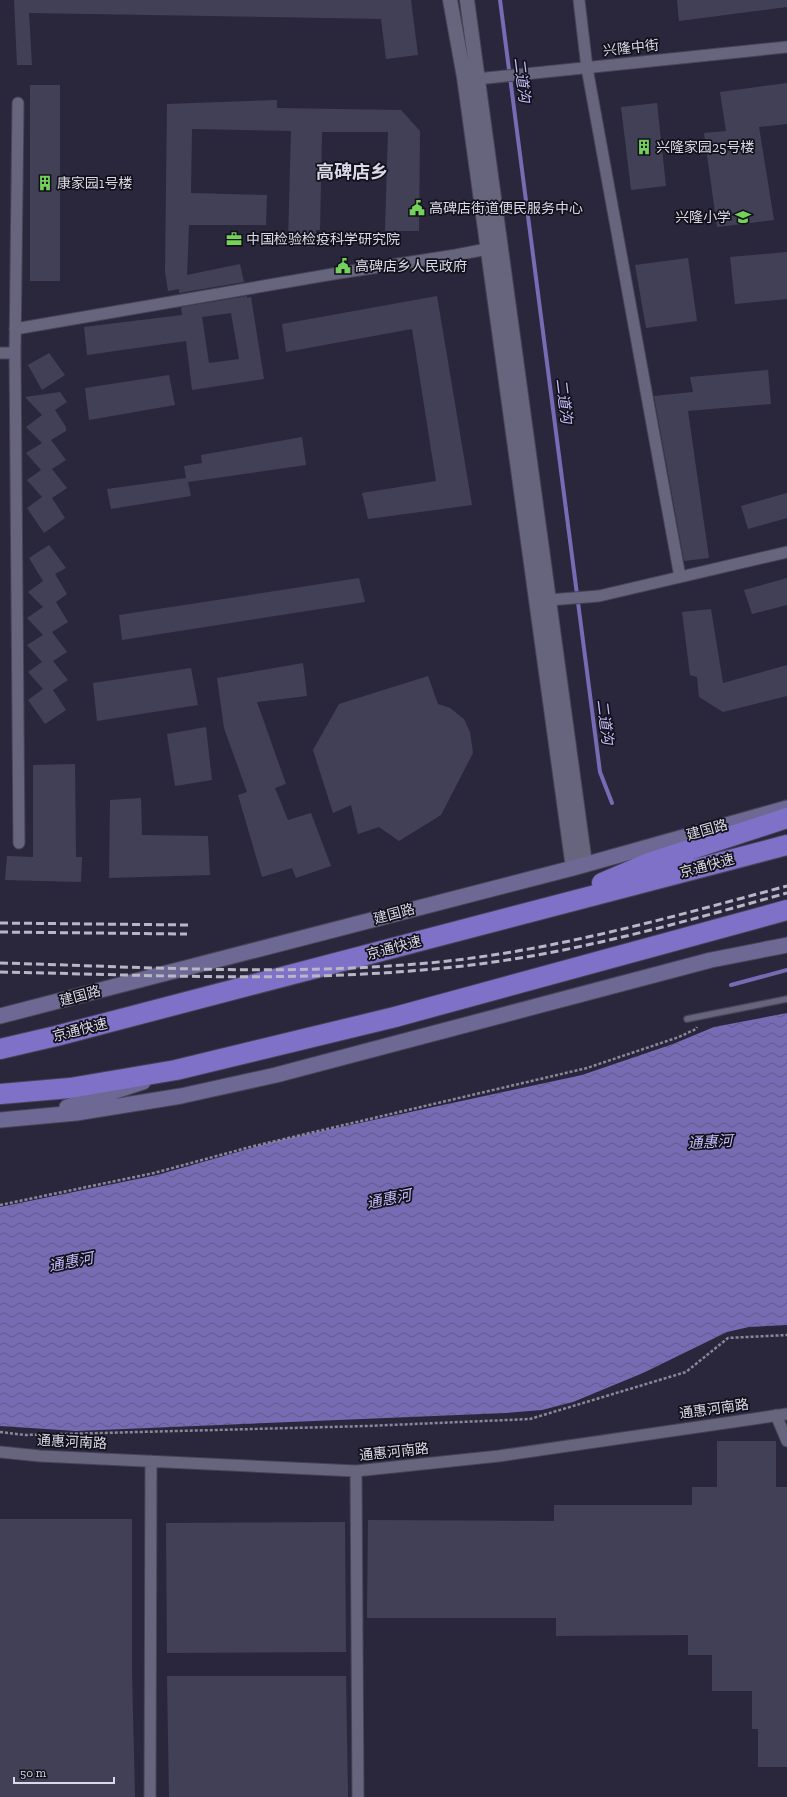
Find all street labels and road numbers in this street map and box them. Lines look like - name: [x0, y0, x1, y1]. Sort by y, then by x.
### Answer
- street label: 兴隆中街: [602, 37, 660, 59]
- street label: 建国路: [684, 816, 730, 844]
- street label: 京通快速: [678, 851, 736, 881]
- street label: 建国路: [372, 900, 416, 928]
- street label: 京通快速: [365, 933, 423, 963]
- street label: 建国路: [58, 982, 102, 1010]
- street label: 京通快速: [51, 1015, 109, 1045]
- street label: 通惠河南路: [678, 1396, 750, 1422]
- street label: 通惠河南路: [37, 1432, 107, 1452]
- street label: 通惠河南路: [358, 1440, 430, 1464]

